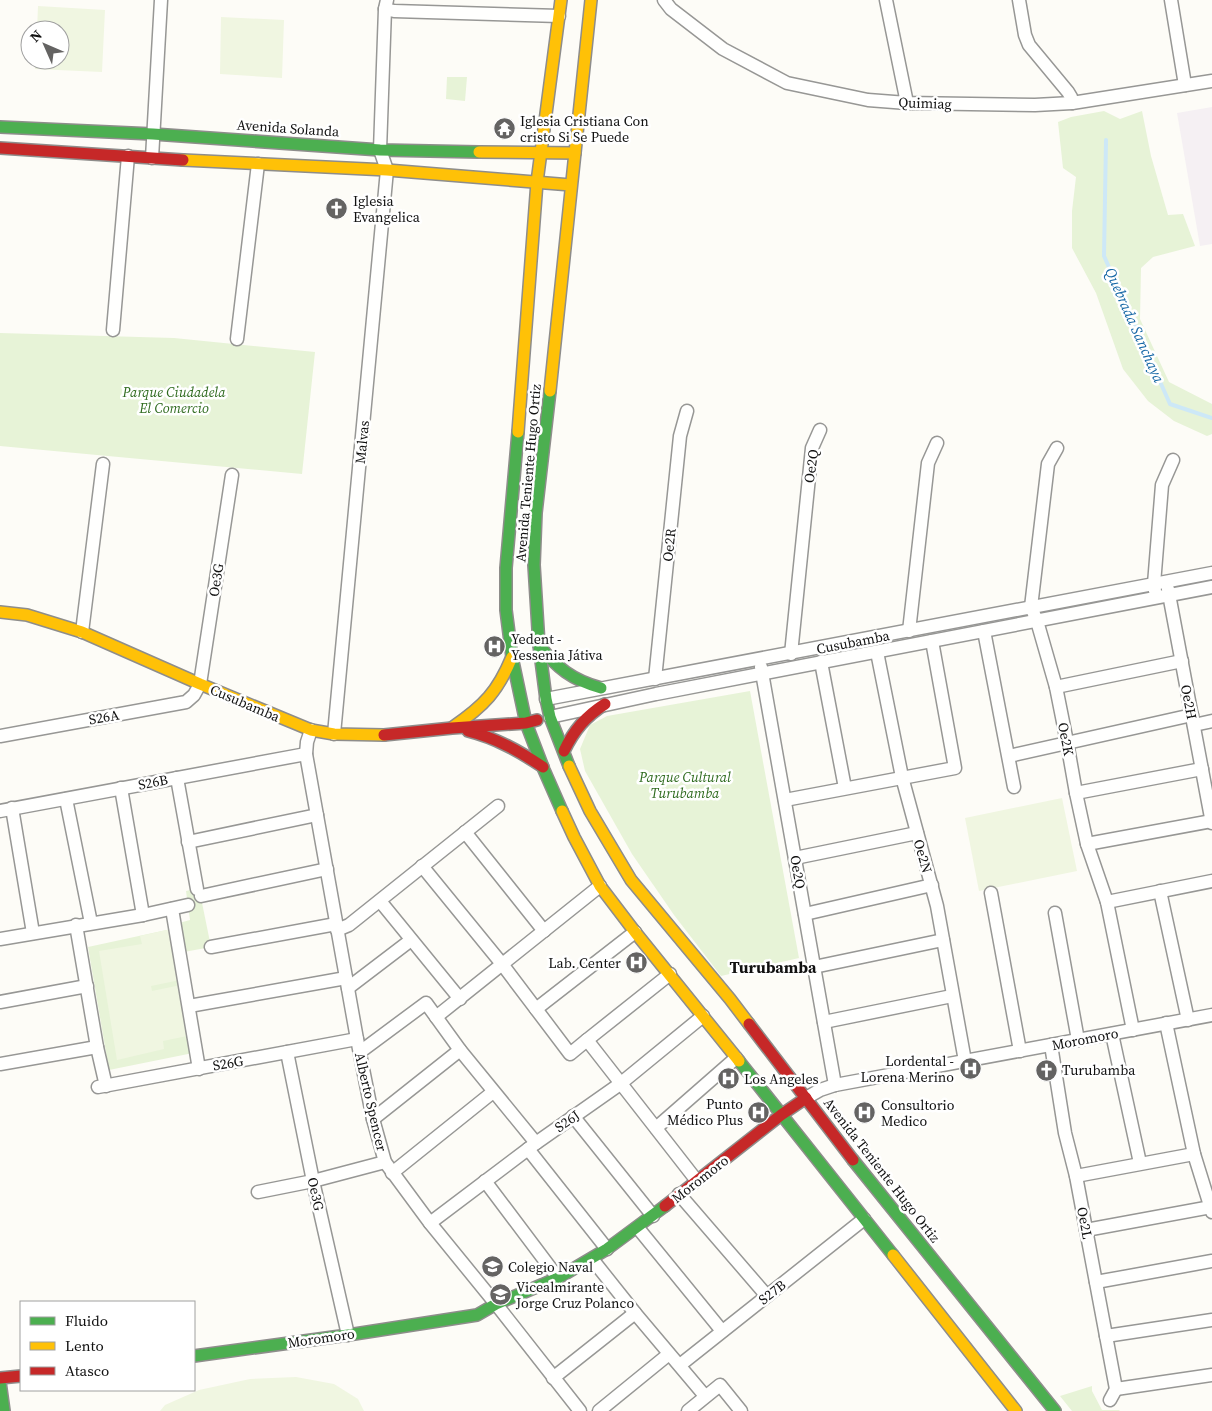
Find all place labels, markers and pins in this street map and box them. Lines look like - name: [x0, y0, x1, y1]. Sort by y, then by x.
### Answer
- place label: Iglesia Cristiana Con cristo Si Se Puede: [520, 111, 649, 147]
- temple icon: Iglesia Cristiana Con cristo Si Se Puede: [492, 117, 516, 141]
- place label: Iglesia Evangelica: [353, 191, 421, 227]
- church icon: Iglesia Evangelica: [325, 197, 349, 221]
- place label: Yedent - Yessenia Játiva: [511, 629, 603, 665]
- hospital icon: Yedent - Yessenia Játiva: [483, 635, 507, 659]
- hospital icon: Lab. Center: [625, 951, 649, 975]
- place label: Lab. Center: [548, 953, 621, 973]
- place label: Lordental - Lorena Merino: [860, 1051, 954, 1087]
- hospital icon: Lordental - Lorena Merino: [958, 1057, 982, 1081]
- church icon: Turubamba: [1034, 1058, 1058, 1082]
- place label: Turubamba: [1062, 1060, 1136, 1080]
- hospital icon: Los Angeles: [716, 1067, 740, 1091]
- place label: Los Angeles: [744, 1069, 819, 1089]
- place label: Punto Médico Plus: [667, 1094, 743, 1130]
- place label: Consultorio Medico: [881, 1095, 955, 1131]
- hospital icon: Punto Médico Plus: [747, 1100, 771, 1124]
- hospital icon: Consultorio Medico: [853, 1101, 877, 1125]
- school or university icon: Colegio Naval: [480, 1255, 504, 1279]
- place label: Colegio Naval: [508, 1257, 593, 1277]
- place label: Vicealmirante Jorge Cruz Polanco: [515, 1277, 634, 1313]
- school or university icon: Vicealmirante Jorge Cruz Polanco: [488, 1283, 512, 1307]

